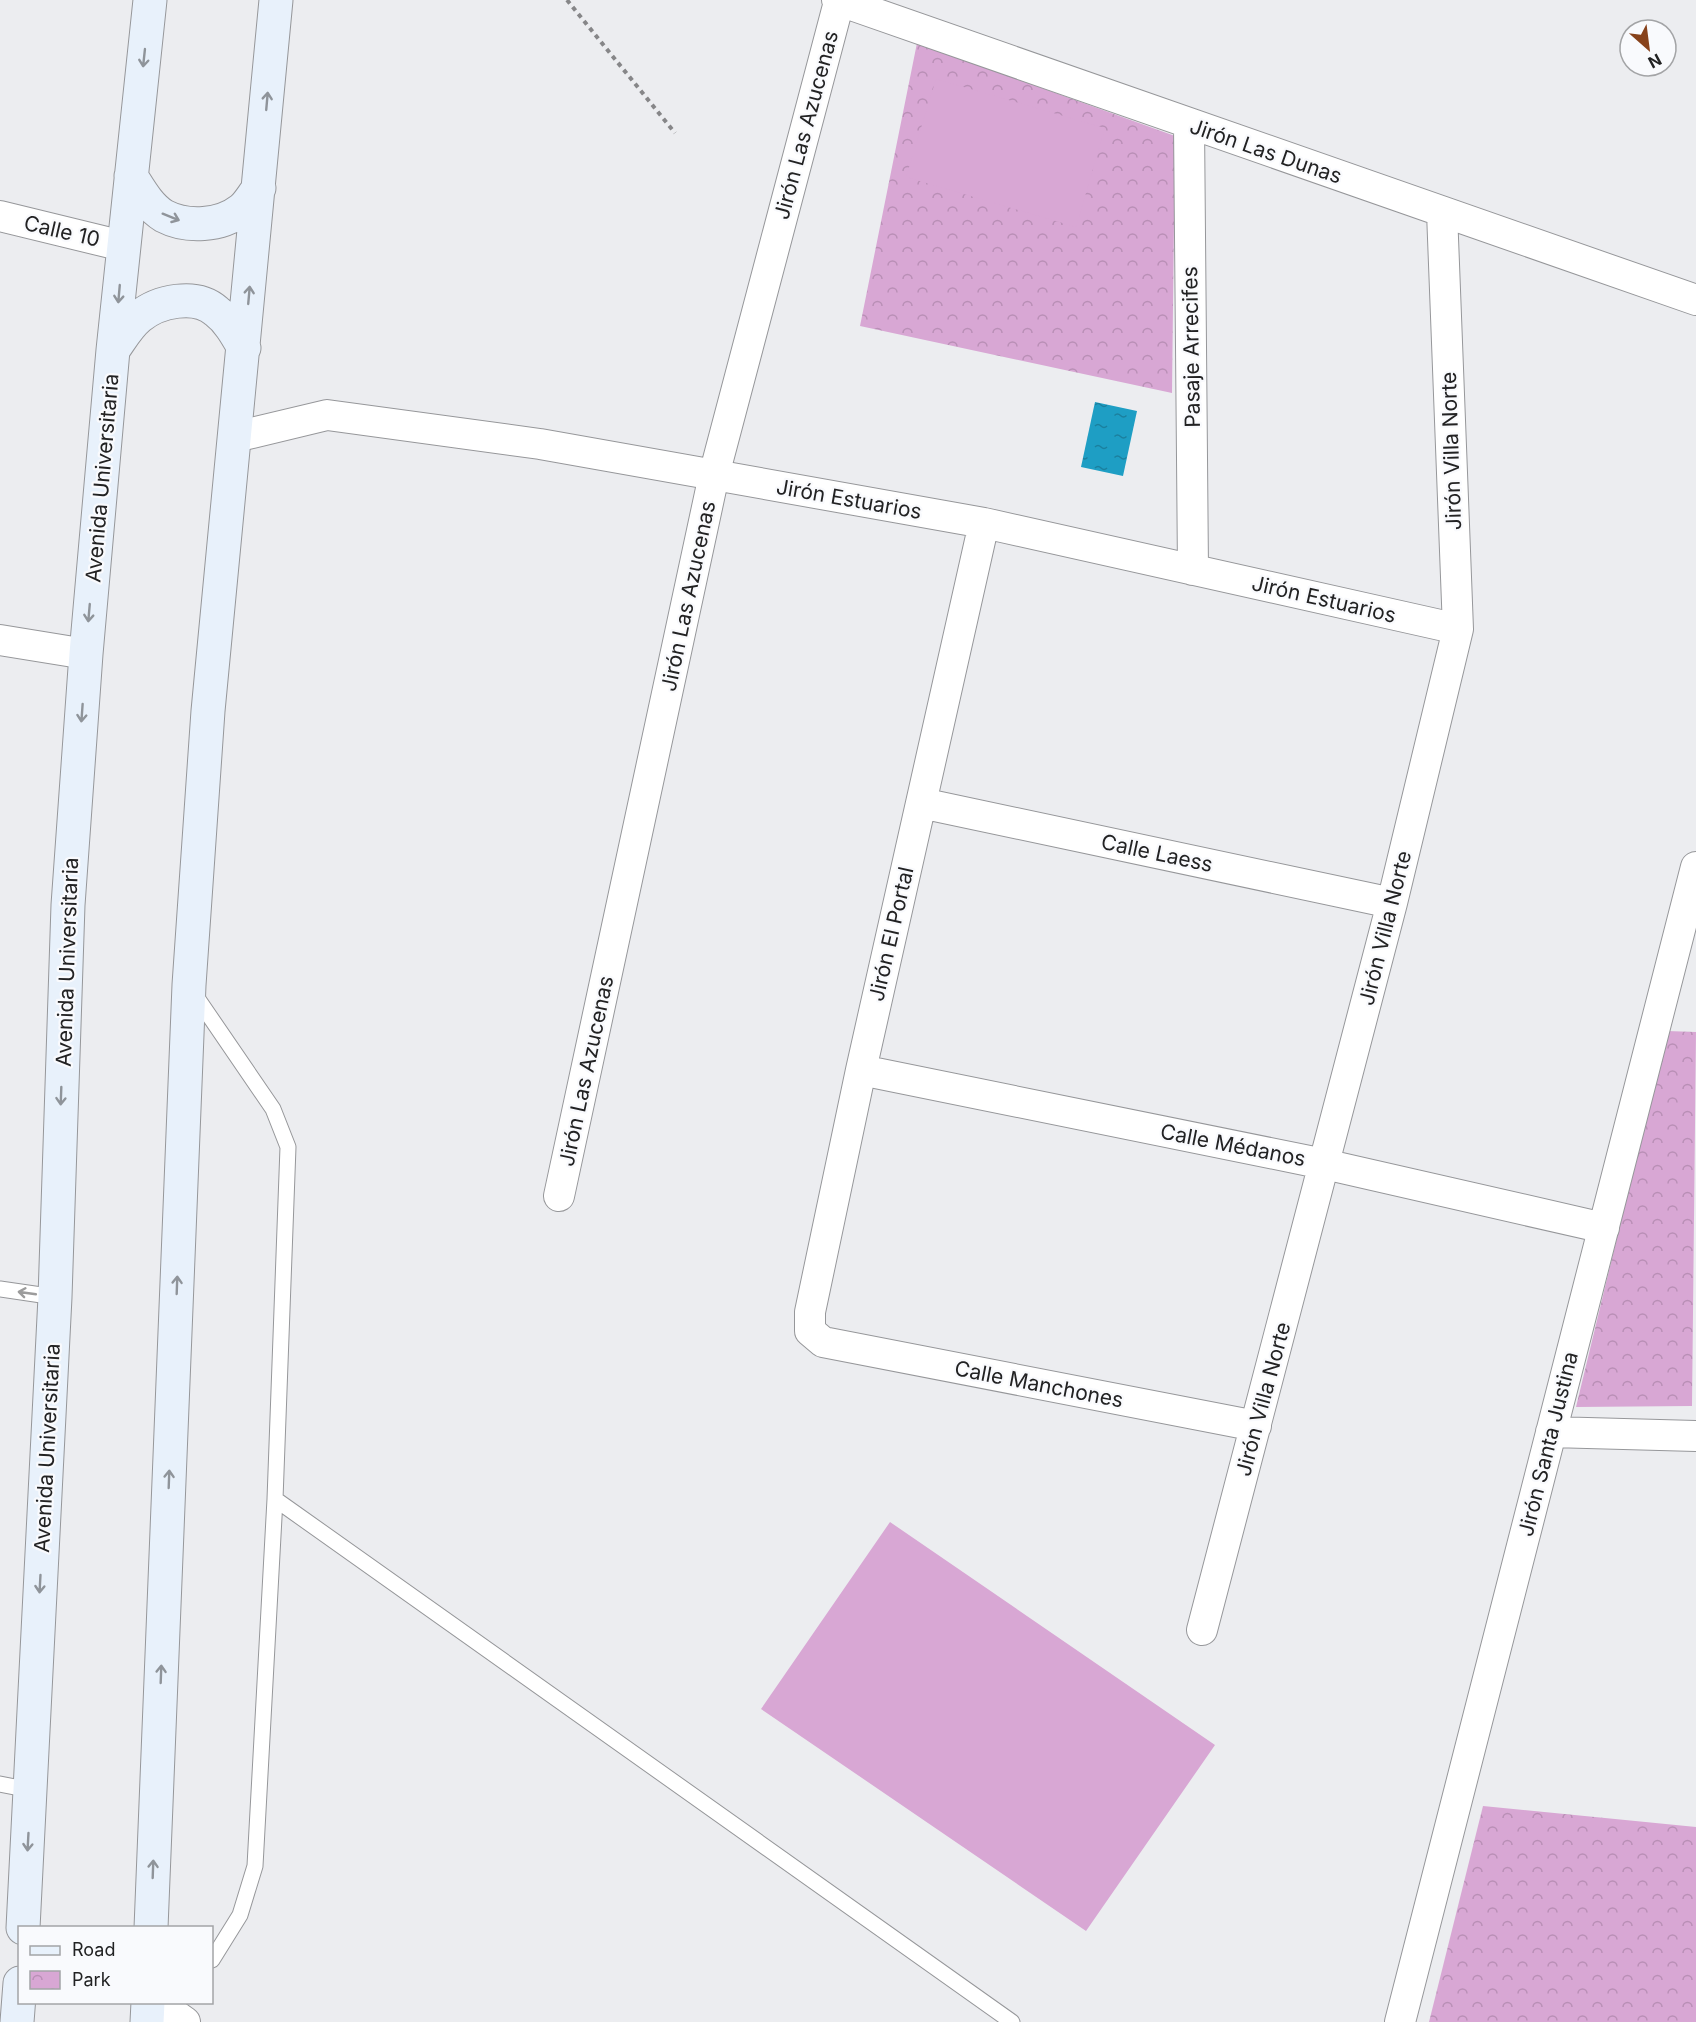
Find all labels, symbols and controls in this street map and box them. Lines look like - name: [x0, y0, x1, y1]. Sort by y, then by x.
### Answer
- north arrow: [1618, 18, 1678, 78]
- street label: Jirón Las Azucenas: [769, 28, 843, 222]
- one-way arrow: [138, 48, 149, 68]
- text: N: [1645, 50, 1665, 73]
- one-way arrow: [262, 91, 273, 111]
- street label: Jirón Las Dunas: [1187, 113, 1345, 189]
- street label: Calle 10: [22, 210, 102, 252]
- one-way arrow: [161, 212, 179, 223]
- street label: Pasaje Arrecifes: [1177, 266, 1205, 428]
- one-way arrow: [113, 283, 124, 303]
- one-way arrow: [244, 286, 255, 306]
- street label: Jirón Villa Norte: [1436, 371, 1466, 531]
- street label: Avenida Universitaria: [80, 373, 124, 583]
- street label: Jirón Estuarios: [774, 474, 924, 524]
- street label: Jirón Las Azucenas: [656, 498, 720, 694]
- street label: Jirón Estuarios: [1249, 570, 1399, 628]
- one-way arrow: [84, 603, 95, 623]
- one-way arrow: [76, 702, 87, 722]
- street label: Calle Laess: [1099, 829, 1215, 877]
- street label: Jirón Villa Norte: [1354, 848, 1416, 1008]
- street label: Avenida Universitaria: [51, 857, 83, 1067]
- street label: Jirón El Portal: [863, 864, 919, 1004]
- street label: Jirón Las Azucenas: [554, 973, 618, 1169]
- one-way arrow: [56, 1085, 67, 1105]
- street label: Calle Médanos: [1158, 1119, 1308, 1171]
- one-way arrow: [171, 1275, 182, 1295]
- one-way arrow: [18, 1288, 38, 1299]
- street label: Jirón Villa Norte: [1230, 1319, 1296, 1479]
- street label: Avenida Universitaria: [29, 1343, 65, 1553]
- street label: Jirón Santa Justina: [1513, 1349, 1583, 1539]
- street label: Calle Manchones: [953, 1355, 1125, 1413]
- one-way arrow: [163, 1470, 174, 1490]
- one-way arrow: [35, 1574, 46, 1594]
- one-way arrow: [156, 1665, 167, 1685]
- one-way arrow: [22, 1832, 33, 1852]
- one-way arrow: [148, 1860, 159, 1880]
- legend: [18, 1926, 213, 2004]
- text: Road: [72, 1939, 115, 1960]
- text: Park: [72, 1969, 111, 1990]

